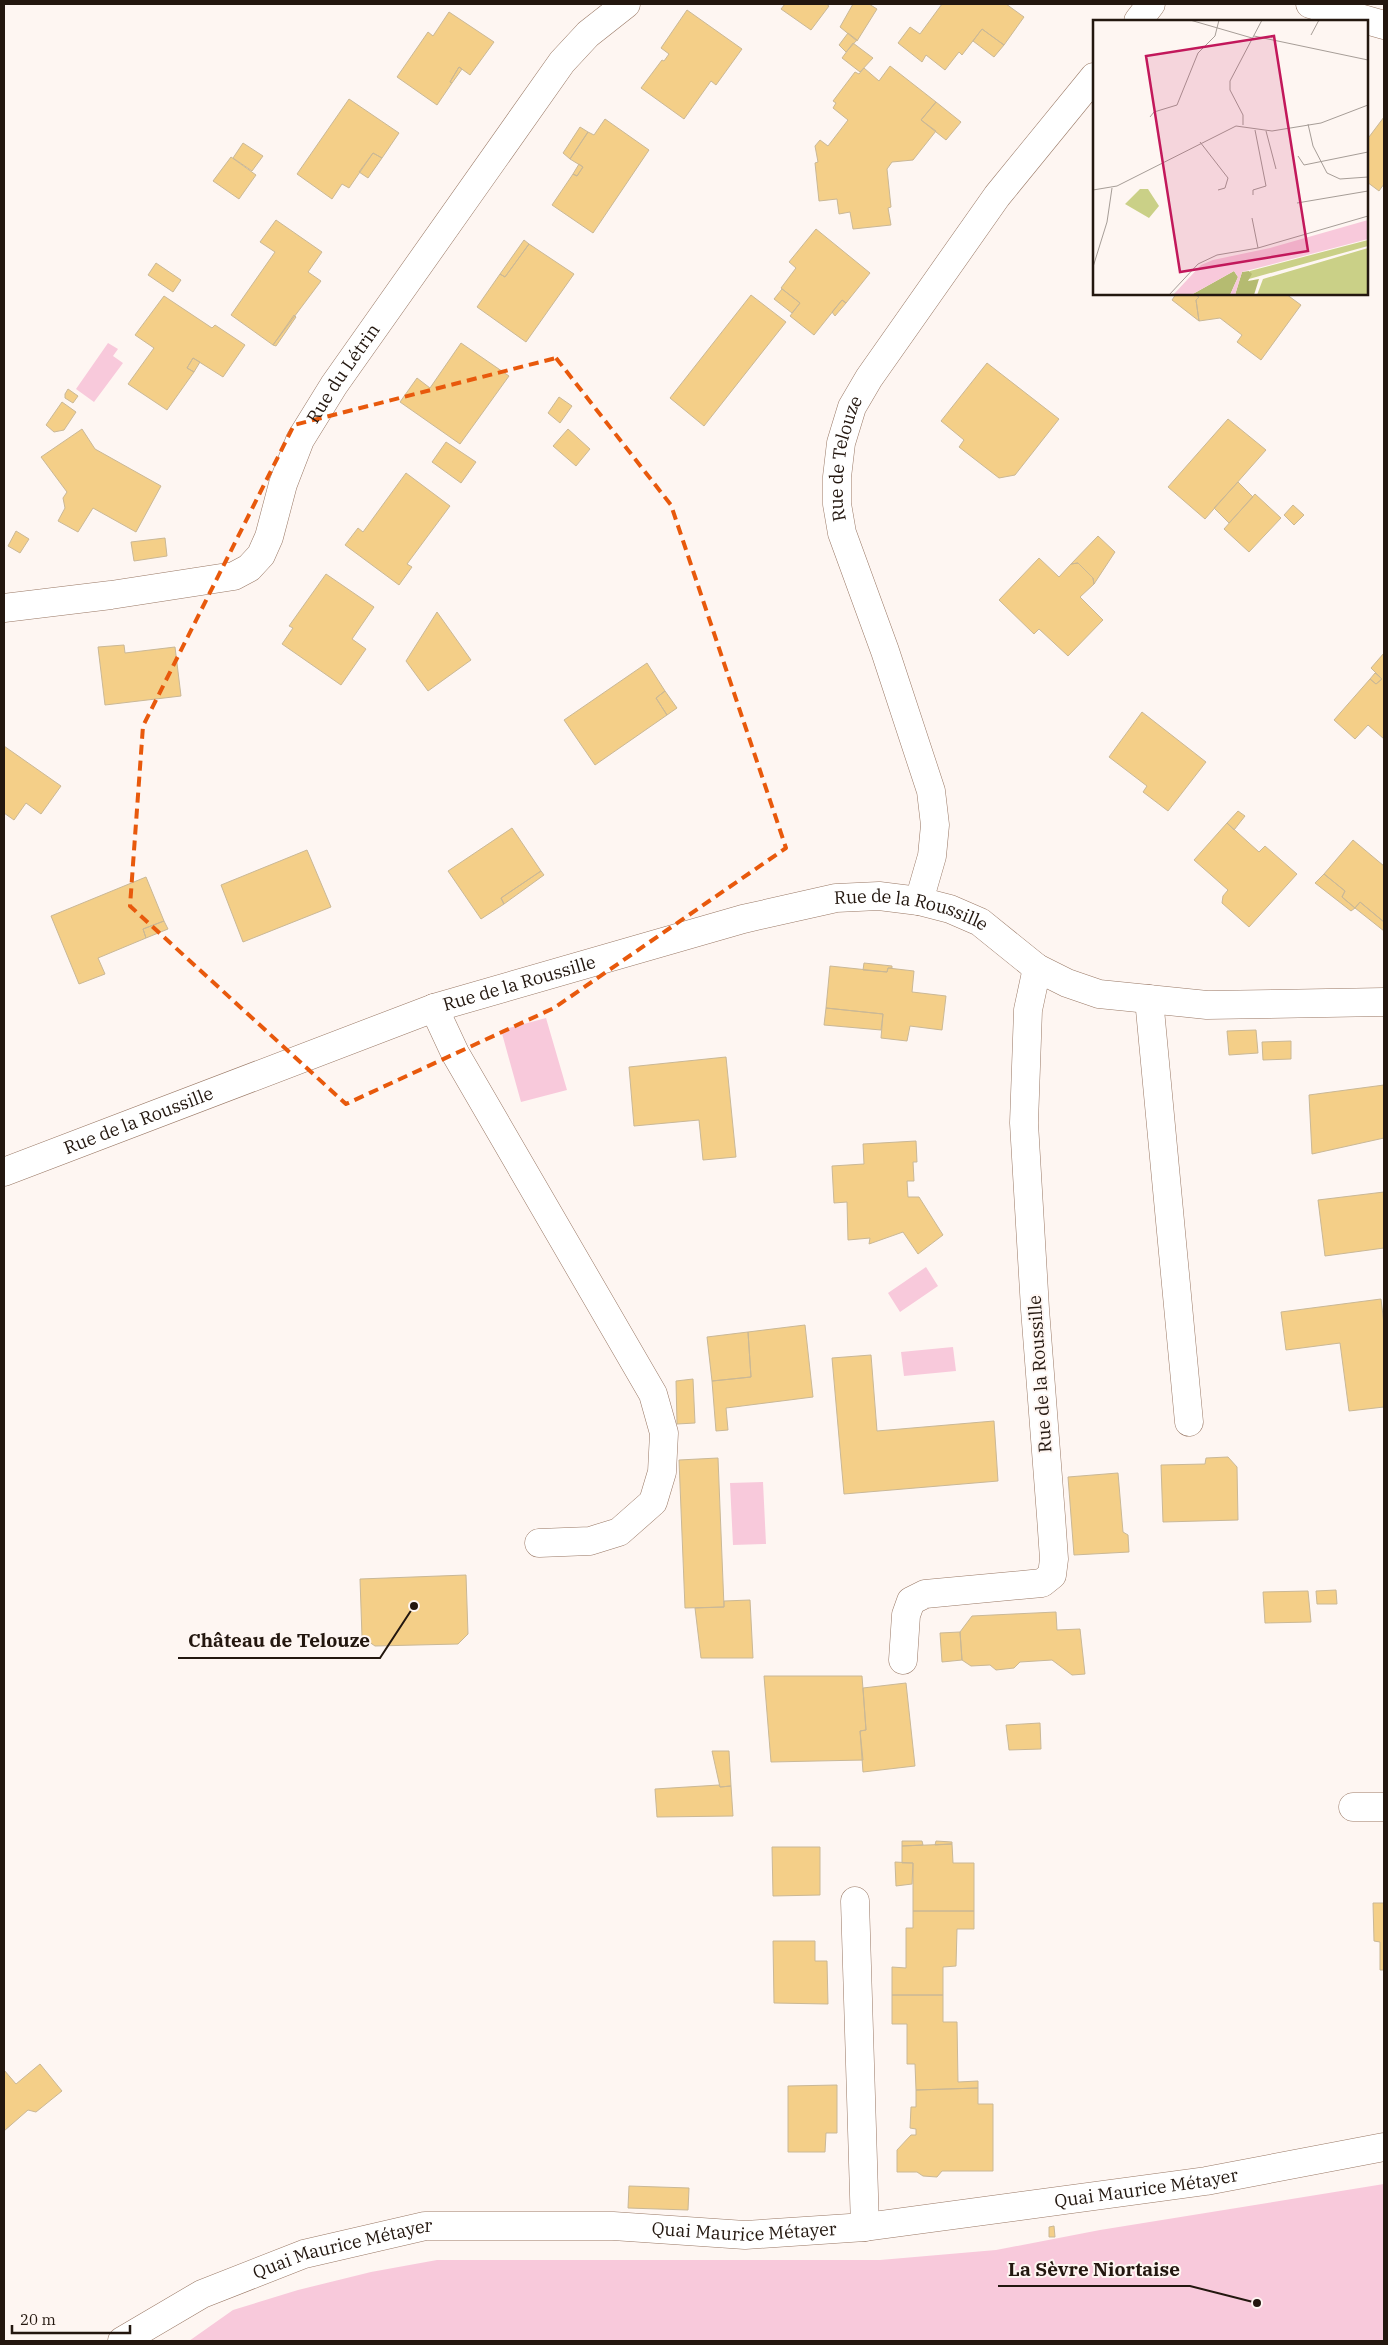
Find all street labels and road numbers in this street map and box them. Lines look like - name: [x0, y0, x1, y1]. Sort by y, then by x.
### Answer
- street label: Rue du Létrin: [301, 319, 385, 427]
- street label: Rue de Telouze: [825, 391, 867, 523]
- street label: Rue de la Roussille: [833, 884, 994, 935]
- street label: Rue de la Roussille: [440, 950, 598, 1016]
- street label: Rue de la Roussille: [60, 1081, 216, 1159]
- street label: Rue de la Roussille: [1023, 1295, 1056, 1454]
- street label: Quai Maurice Métayer: [1053, 2163, 1240, 2212]
- street label: Quai Maurice Métayer: [249, 2214, 432, 2284]
- street label: Quai Maurice Métayer: [651, 2217, 837, 2246]

